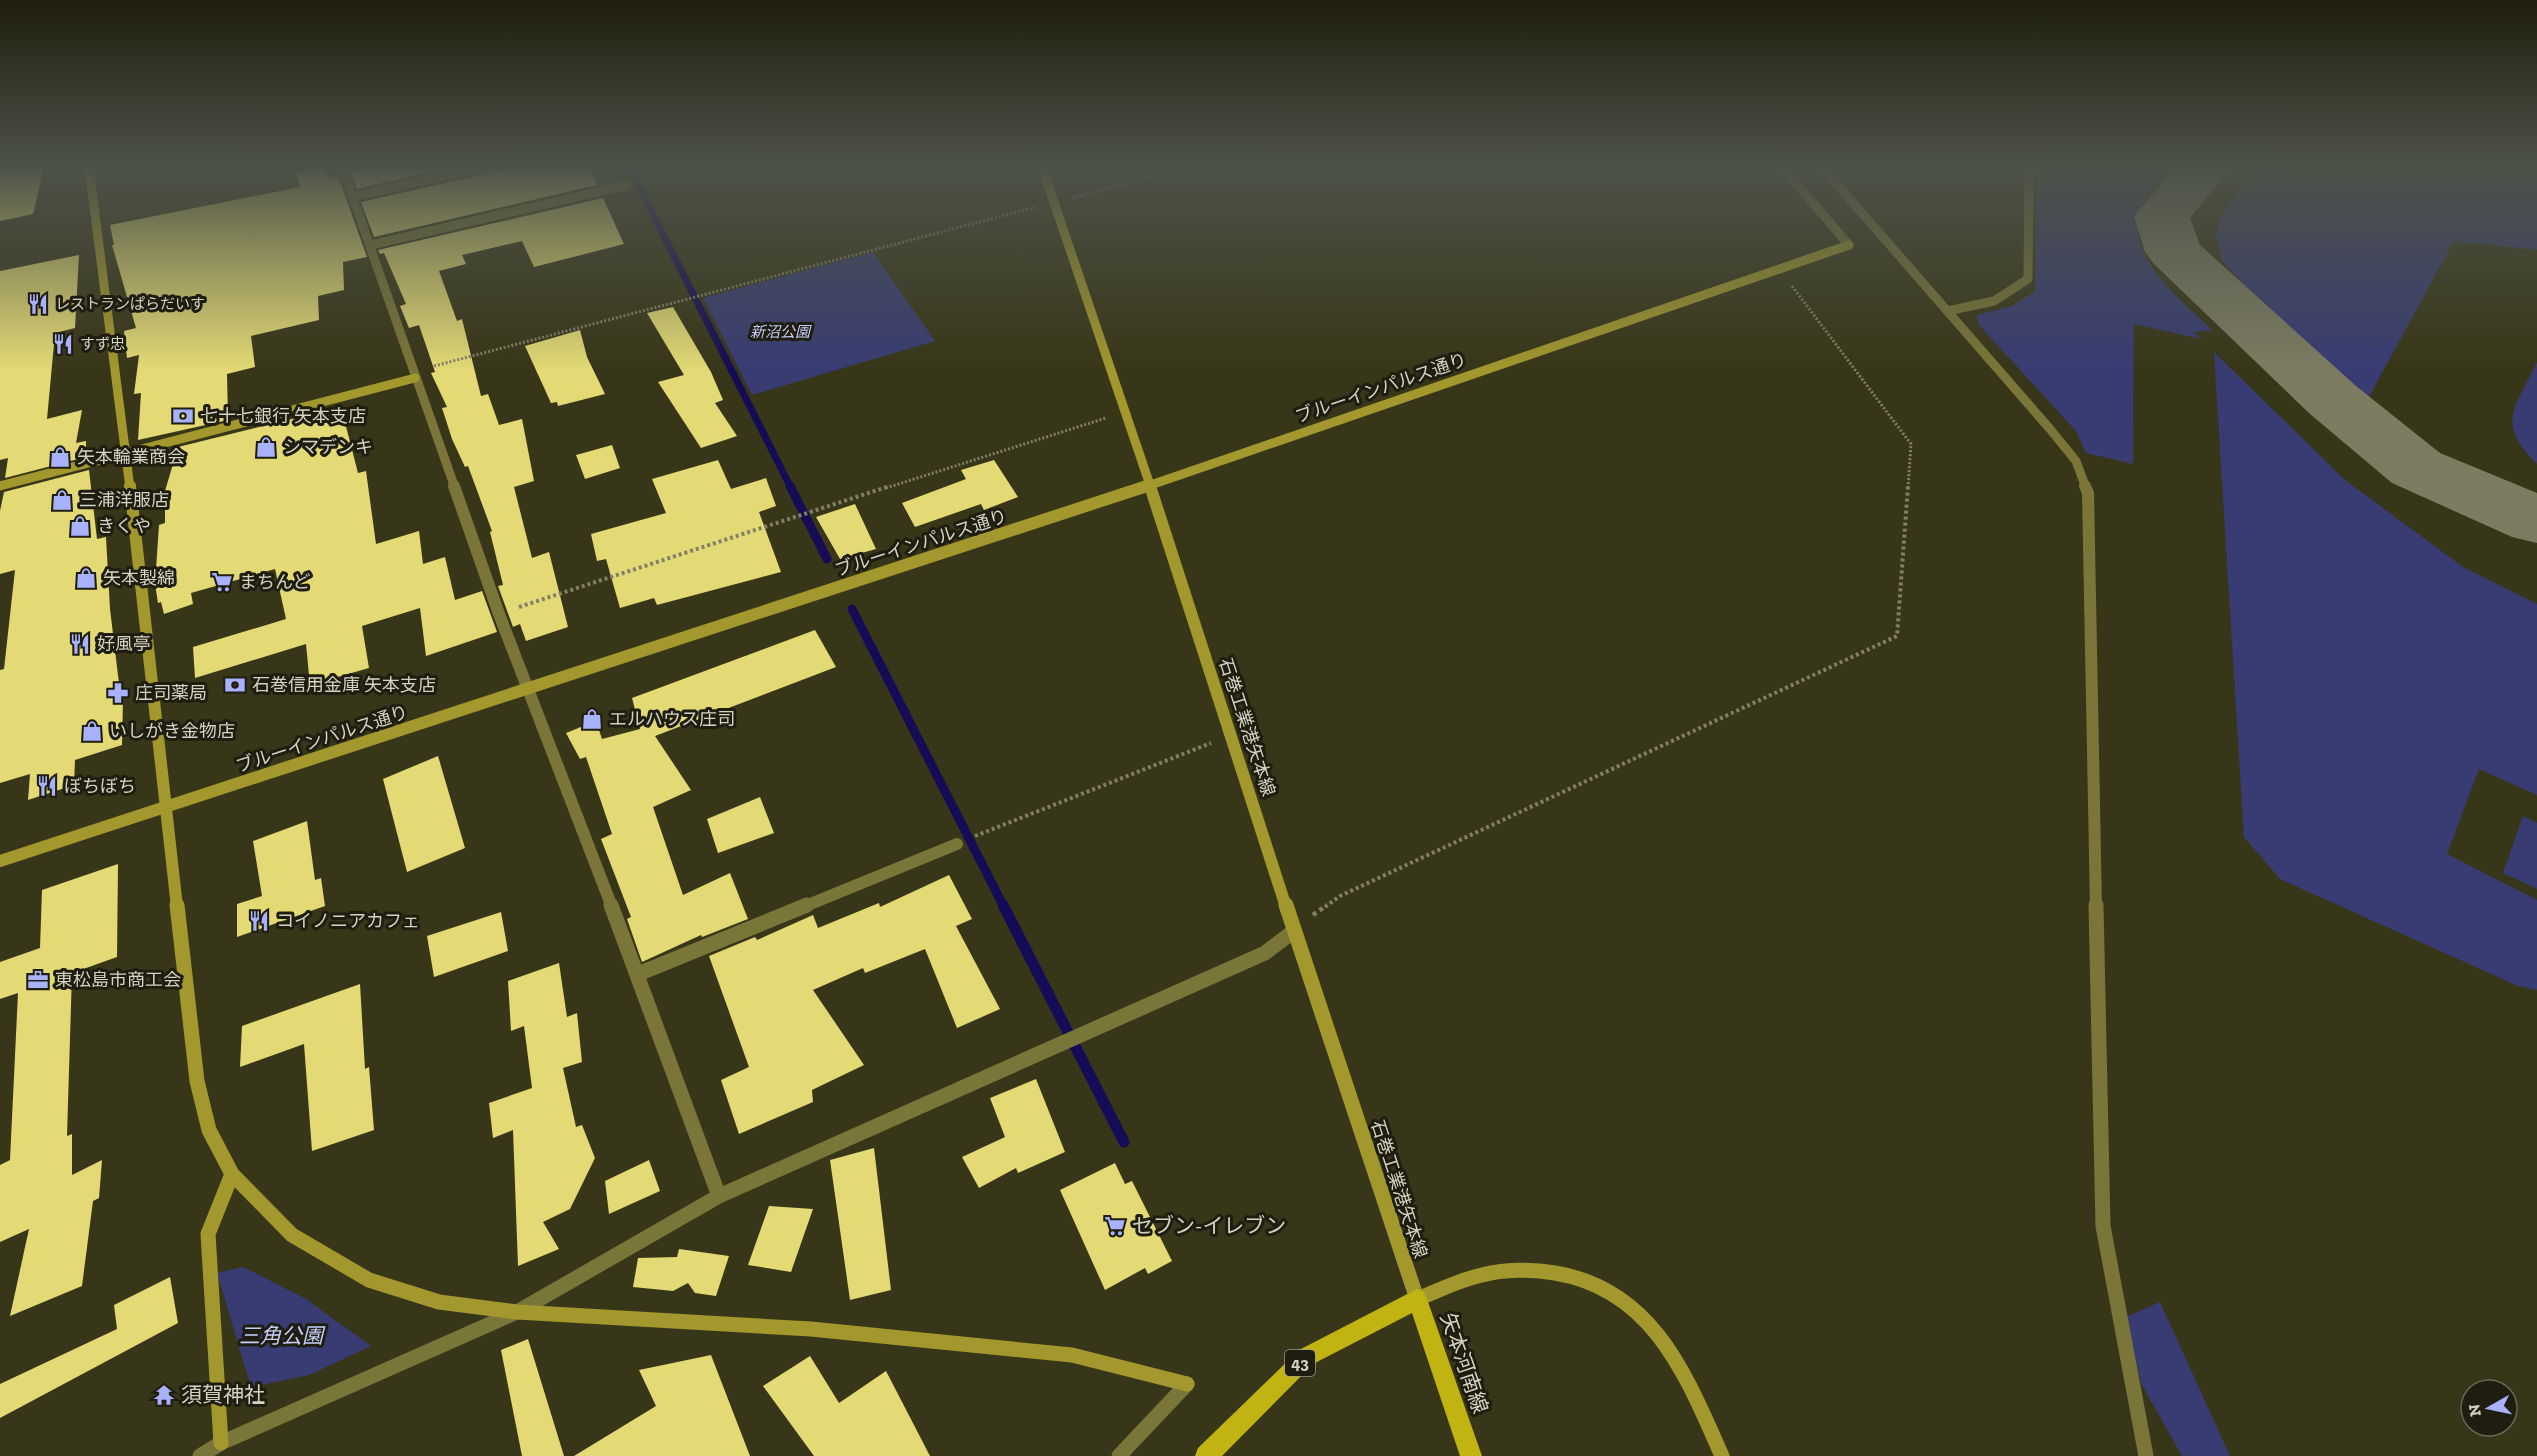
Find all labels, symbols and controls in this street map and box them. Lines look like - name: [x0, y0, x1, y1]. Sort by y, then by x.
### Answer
- restaurant icon: レストランぱらだいす: [26, 292, 50, 316]
- place label: レストランぱらだいす: [55, 295, 205, 313]
- park label: 新沼公園: [750, 323, 812, 341]
- restaurant icon: すず忠: [51, 332, 75, 356]
- place label: すず忠: [80, 335, 125, 353]
- street label: ブルーインパルス通り: [1292, 348, 1470, 428]
- bank icon: 七十七銀行 矢本支店: [171, 404, 195, 428]
- place label: 七十七銀行 矢本支店: [200, 405, 366, 427]
- shop icon: シマデンキ: [254, 435, 278, 459]
- place label: シマデンキ: [283, 436, 373, 458]
- shop icon: 矢本輪業商会: [48, 445, 72, 469]
- place label: 矢本輪業商会: [77, 446, 185, 468]
- shop icon: 三浦洋服店: [50, 488, 74, 512]
- place label: 三浦洋服店: [79, 489, 169, 511]
- street label: ブルーインパルス通り: [832, 505, 1010, 581]
- shop icon: きくや: [68, 514, 92, 538]
- place label: きくや: [97, 515, 151, 537]
- shop icon: 矢本製綿: [74, 566, 98, 590]
- place label: 矢本製綿: [103, 567, 175, 589]
- supermarket icon: まちんど: [210, 570, 234, 594]
- place label: まちんど: [239, 571, 310, 593]
- restaurant icon: 好風亭: [68, 632, 92, 656]
- place label: 好風亭: [97, 633, 151, 655]
- street label: 石巻工業港矢本線: [1214, 655, 1280, 799]
- bank icon: 石巻信用金庫 矢本支店: [223, 673, 247, 697]
- place label: 石巻信用金庫 矢本支店: [252, 674, 436, 696]
- pharmacy icon: 庄司薬局: [106, 681, 130, 705]
- place label: 庄司薬局: [135, 682, 207, 704]
- street label: ブルーインパルス通り: [233, 701, 411, 777]
- shop icon: エルハウス庄司: [580, 707, 604, 731]
- place label: エルハウス庄司: [609, 708, 735, 730]
- shop icon: いしがき金物店: [80, 719, 104, 743]
- place label: いしがき金物店: [109, 720, 235, 742]
- restaurant icon: ぼちぼち: [35, 774, 59, 798]
- place label: ぼちぼち: [64, 775, 136, 797]
- restaurant icon: コイノニアカフェ: [247, 909, 271, 933]
- place label: コイノニアカフェ: [276, 910, 420, 932]
- office icon: 東松島市商工会: [26, 968, 50, 992]
- place label: 東松島市商工会: [55, 969, 181, 991]
- street label: 石巻工業港矢本線: [1366, 1117, 1432, 1261]
- place label: セブン-イレブン: [1132, 1213, 1286, 1238]
- supermarket icon: セブン-イレブン: [1103, 1214, 1127, 1238]
- street label: 矢本河南線: [1436, 1309, 1493, 1417]
- park label: 三角公園: [239, 1323, 326, 1348]
- road number: 43: [1285, 1350, 1315, 1376]
- north arrow: [2459, 1378, 2519, 1438]
- place label: 須賀神社: [181, 1382, 265, 1407]
- temple icon: 須賀神社: [152, 1383, 176, 1407]
- text: N: [2464, 1403, 2485, 1418]

